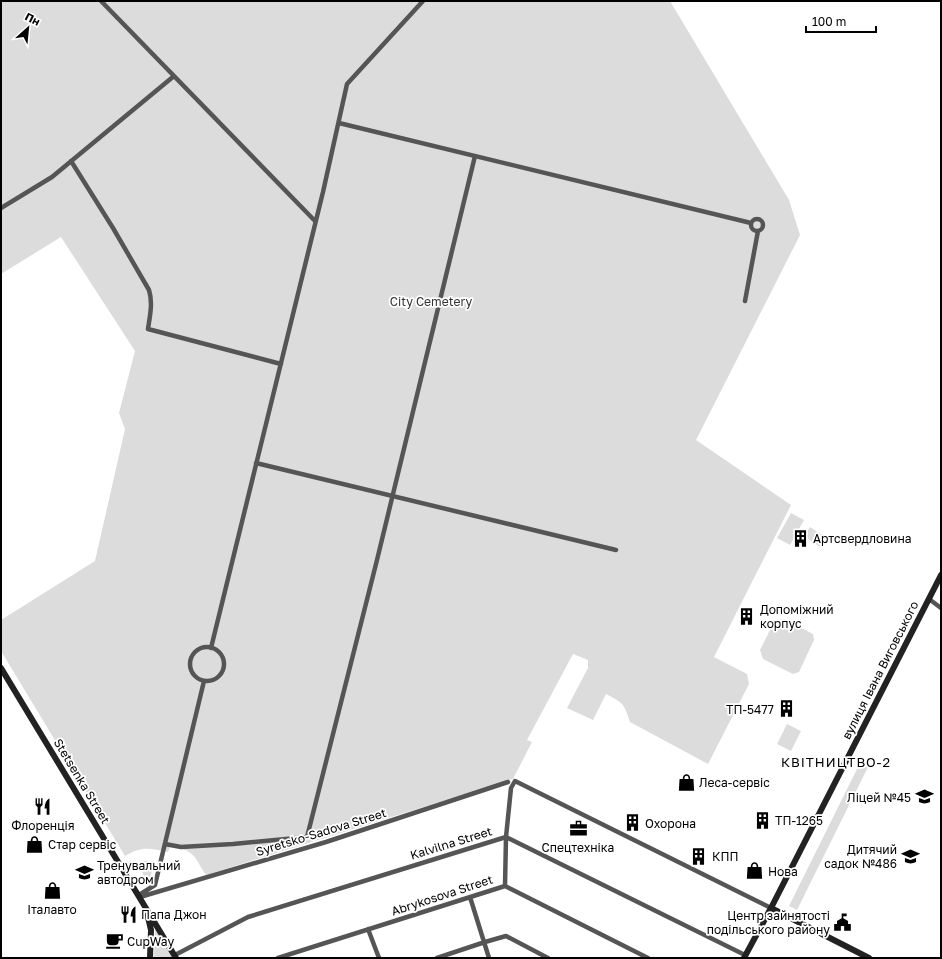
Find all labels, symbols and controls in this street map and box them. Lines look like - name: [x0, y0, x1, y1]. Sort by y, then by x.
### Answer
- north arrow: [8, 8, 48, 48]
- scale bar: [806, 8, 876, 34]
- text: Пн: [23, 9, 43, 28]
- text: 100 m: [812, 14, 846, 29]
- park label: City Cemetery: [390, 294, 472, 309]
- building icon: Артсвердловина: [790, 528, 810, 548]
- place label: Артсвердловина: [813, 531, 912, 546]
- street label: вулиця Івана Виговського: [839, 598, 921, 742]
- place label: Допоміжний корпус: [760, 602, 834, 631]
- building icon: Допоміжний корпус: [737, 606, 757, 626]
- building icon: ТП-5477: [777, 699, 797, 719]
- place label: ТП-5477: [726, 702, 774, 717]
- street label: Stetsenka Street: [51, 736, 113, 826]
- district label: КВІТНИЦТВО-2: [781, 754, 891, 770]
- shop icon: Леса-сервіс: [676, 772, 696, 792]
- place label: Леса-сервіс: [699, 775, 770, 790]
- school or university icon: Ліцей №45: [914, 787, 934, 807]
- place label: Ліцей №45: [847, 790, 911, 805]
- restaurant icon: Флоренція: [33, 796, 53, 816]
- street label: Syretsko-Sadova Street: [254, 805, 388, 859]
- building icon: ТП-1265: [752, 810, 772, 830]
- building icon: Охорона: [622, 813, 642, 833]
- place label: ТП-1265: [775, 813, 823, 828]
- place label: Охорона: [645, 816, 696, 831]
- place label: Флоренція: [11, 818, 75, 833]
- office icon: Спецтехніка: [568, 818, 588, 838]
- street label: Kalvilna Street: [408, 823, 494, 863]
- shop icon: Стар сервіс: [25, 834, 45, 854]
- place label: Стар сервіс: [48, 837, 117, 852]
- place label: Спецтехніка: [542, 840, 614, 855]
- place label: Дитячий садок №486: [824, 842, 897, 871]
- building icon: КПП: [689, 846, 709, 866]
- school or university icon: Дитячий садок №486: [900, 846, 920, 866]
- place label: КПП: [712, 849, 738, 864]
- place label: Тренувальний автодром: [97, 858, 181, 887]
- shop icon: Нова: [745, 861, 765, 881]
- school or university icon: Тренувальний автодром: [74, 862, 94, 882]
- place label: Нова: [768, 864, 798, 879]
- street label: Abrykosova Street: [389, 871, 495, 918]
- shop icon: Італавто: [42, 880, 62, 900]
- place label: Італавто: [27, 902, 77, 917]
- restaurant icon: Папа Джон: [118, 904, 138, 924]
- place label: Папа Джон: [141, 907, 207, 922]
- place label: Центр зайнятості подільського району: [707, 908, 830, 937]
- public building icon: Центр зайнятості подільського району: [833, 912, 853, 932]
- cafe icon: CupWay: [104, 931, 124, 951]
- place label: CupWay: [127, 934, 174, 949]

